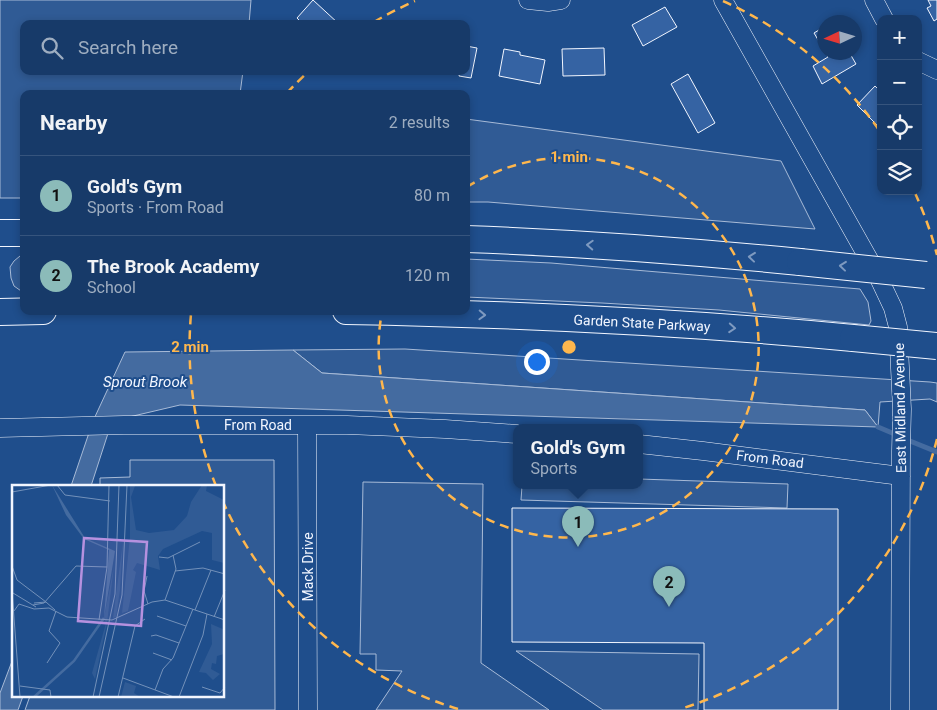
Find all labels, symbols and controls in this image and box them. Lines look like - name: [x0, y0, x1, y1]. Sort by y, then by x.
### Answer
- north arrow: [817, 15, 862, 60]
- map controls: [877, 15, 922, 195]
- button: +: [877, 15, 922, 60]
- search box: [20, 20, 470, 75]
- icon: search: [38, 34, 66, 62]
- text: Search here: [78, 36, 178, 59]
- button: −: [877, 60, 922, 105]
- button: locate: [877, 105, 922, 150]
- text: Nearby: [40, 111, 107, 135]
- text: 2 results: [389, 113, 450, 132]
- text: 1 min: [550, 148, 588, 166]
- button: layers: [877, 150, 922, 195]
- text: Gold's Gym: [87, 175, 182, 198]
- text: 1: [51, 186, 61, 205]
- text: 80 m: [414, 186, 450, 205]
- text: Sports · From Road: [87, 198, 224, 217]
- one-way arrow: [585, 239, 593, 250]
- one-way arrow: [747, 252, 755, 263]
- text: The Brook Academy: [87, 255, 259, 278]
- one-way arrow: [838, 261, 846, 272]
- text: 2: [51, 266, 61, 285]
- text: 120 m: [405, 266, 450, 285]
- text: School: [87, 278, 136, 297]
- one-way arrow: [479, 310, 487, 321]
- street label: Garden State Parkway: [573, 311, 711, 335]
- one-way arrow: [728, 323, 736, 334]
- text: 2 min: [171, 338, 209, 356]
- centre of rings: [560, 338, 578, 356]
- street label: East Midland Avenue: [891, 343, 909, 473]
- your location: [524, 349, 550, 375]
- water label: Sprout Brook: [103, 373, 188, 391]
- street label: From Road: [224, 417, 292, 433]
- popup: [513, 424, 643, 489]
- text: Gold's Gym: [530, 436, 626, 459]
- street label: From Road: [735, 447, 805, 471]
- text: Sports: [530, 459, 577, 478]
- inset map: [12, 485, 225, 698]
- pin: 1: [562, 506, 594, 547]
- street label: Mack Drive: [300, 532, 316, 602]
- pin: 2: [653, 566, 685, 607]

